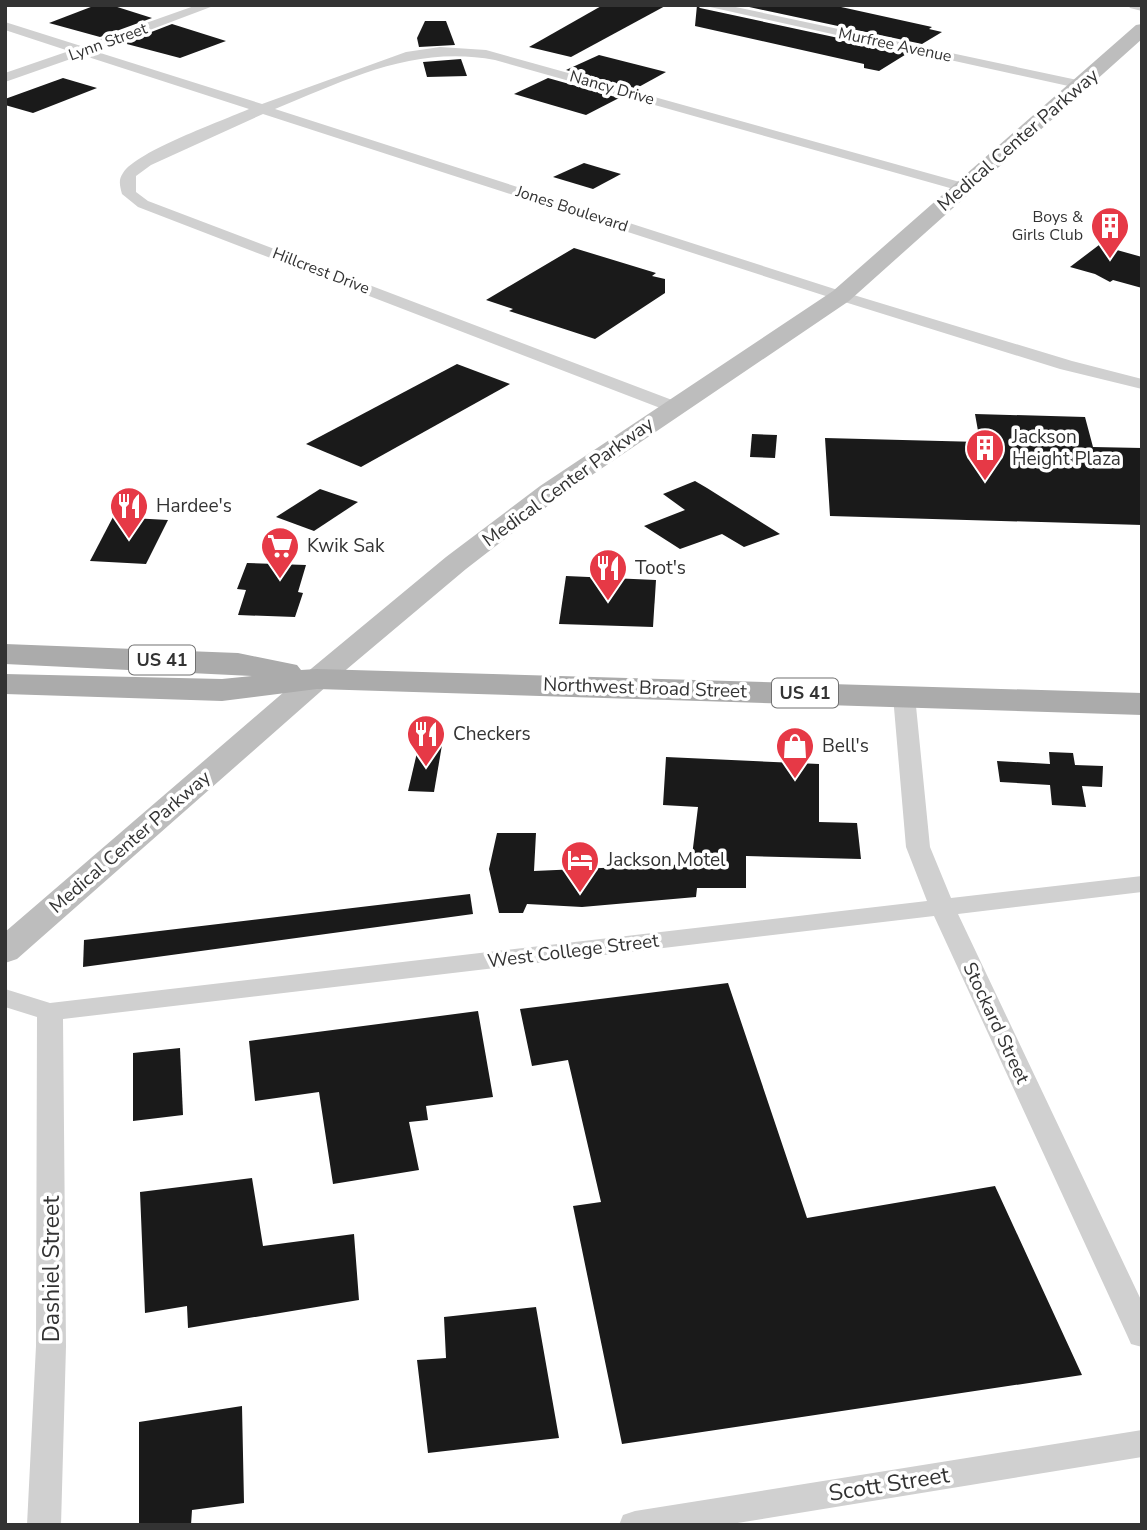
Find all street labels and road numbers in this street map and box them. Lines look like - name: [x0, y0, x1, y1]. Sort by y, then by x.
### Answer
- street label: Lynn Street: [66, 17, 151, 66]
- street label: Murfree Avenue: [836, 22, 954, 68]
- street label: Medical Center Parkway: [932, 63, 1104, 217]
- street label: Nancy Drive: [567, 65, 657, 111]
- street label: Jones Boulevard: [512, 180, 631, 238]
- street label: Hillcrest Drive: [269, 242, 373, 300]
- street label: Medical Center Parkway: [477, 411, 659, 553]
- road number: US 41: [129, 646, 195, 674]
- street label: Northwest Broad Street: [543, 671, 748, 705]
- road number: US 41: [772, 678, 838, 708]
- street label: Medical Center Parkway: [44, 765, 216, 919]
- street label: West College Street: [486, 928, 660, 974]
- street label: Stockard Street: [956, 958, 1036, 1088]
- street label: Dashiel Street: [36, 1195, 67, 1342]
- street label: Scott Street: [826, 1459, 952, 1509]

